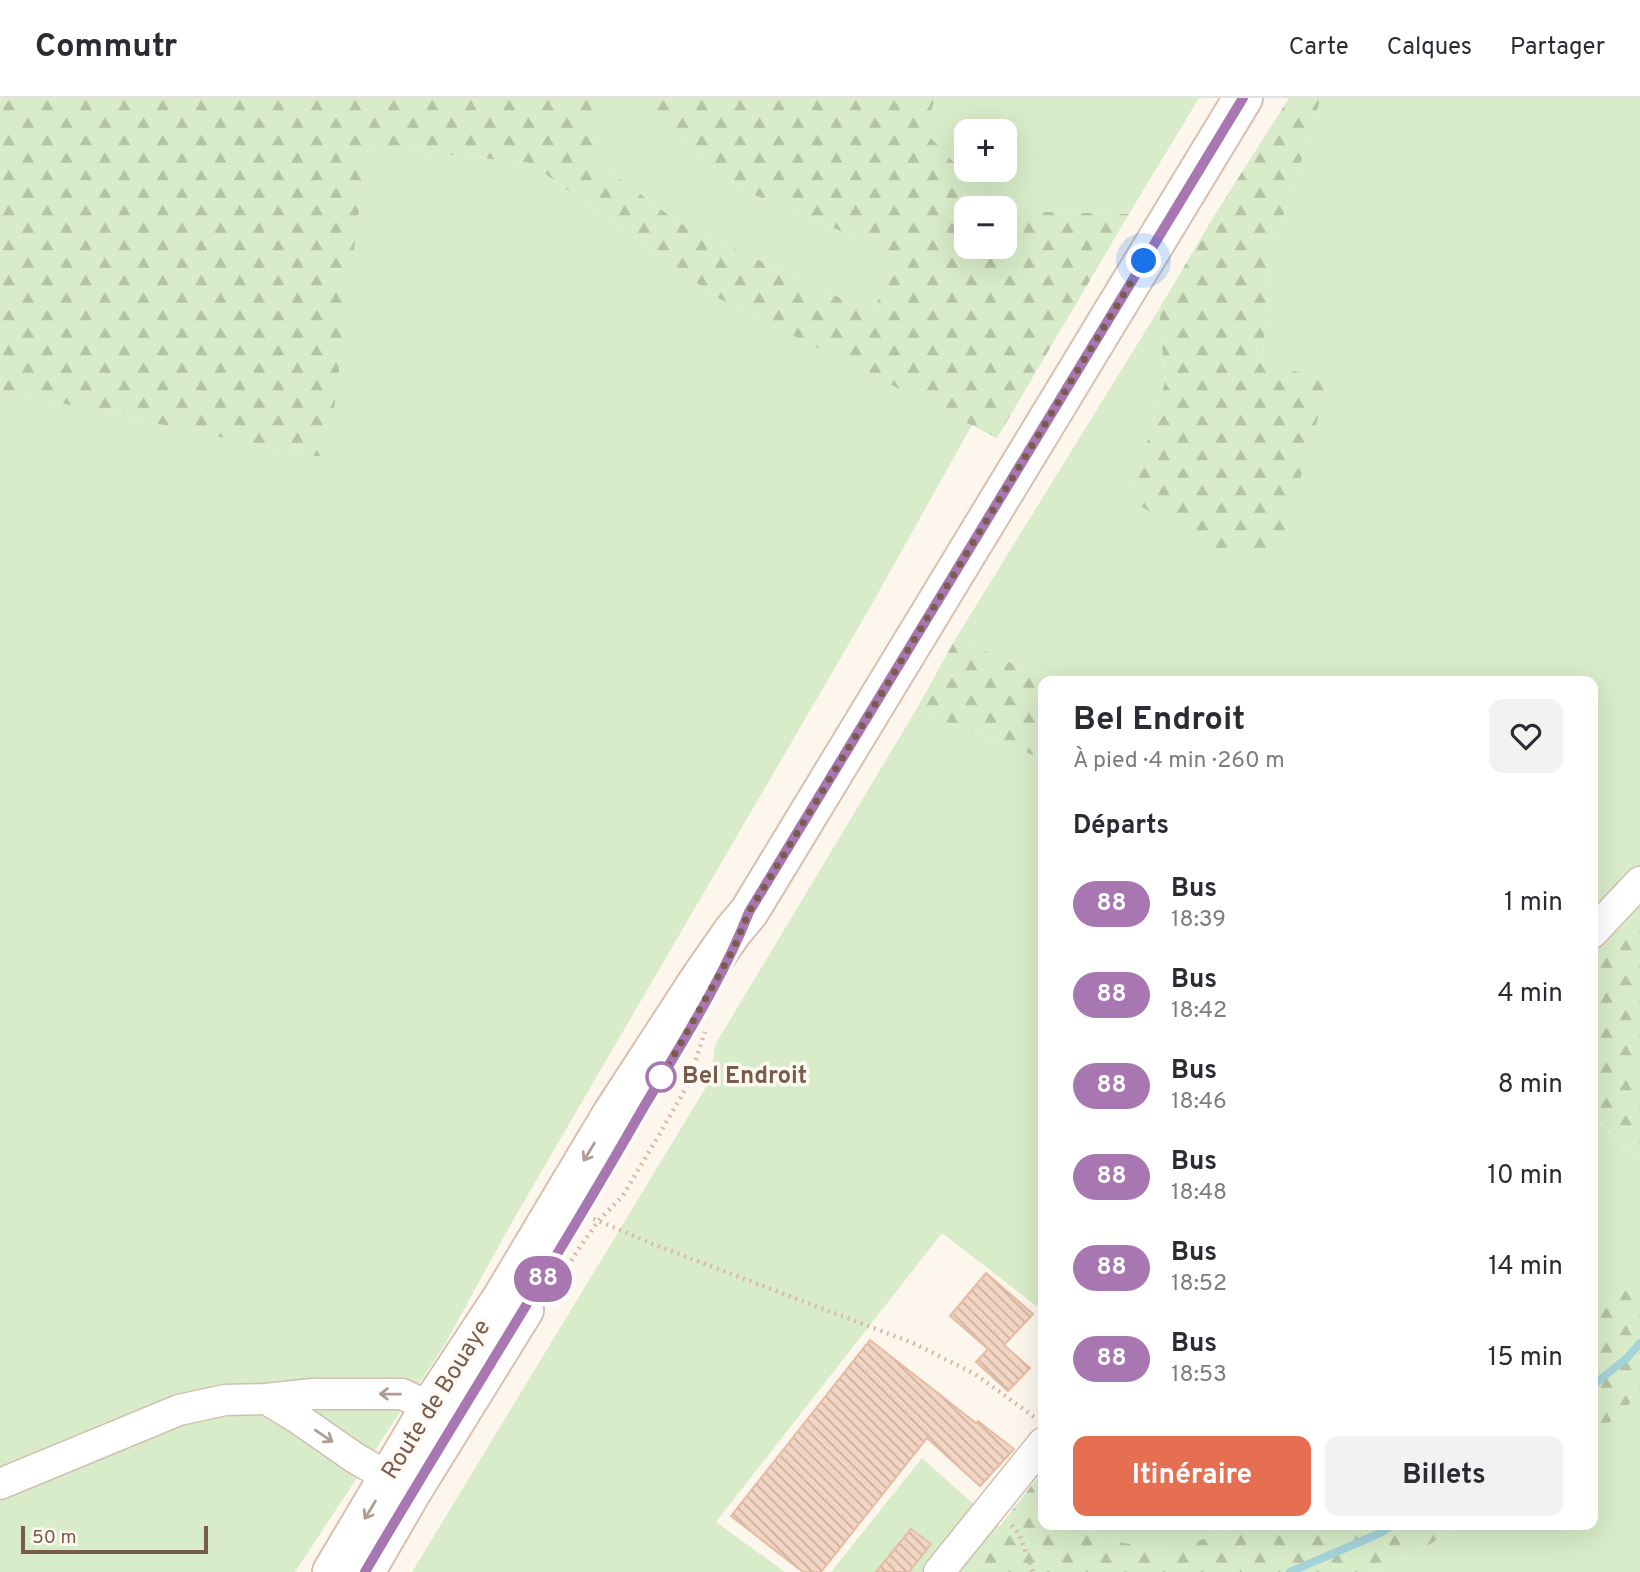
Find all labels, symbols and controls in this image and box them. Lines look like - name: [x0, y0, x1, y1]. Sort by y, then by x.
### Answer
- text: Commutr: [35, 27, 177, 69]
- text: Carte: [1289, 33, 1349, 63]
- text: Calques: [1387, 33, 1472, 63]
- text: Partager: [1510, 33, 1605, 63]
- map controls: [954, 119, 1017, 259]
- button: +: [954, 119, 1017, 182]
- button: −: [954, 196, 1017, 259]
- your location: [1126, 243, 1161, 278]
- button: heart: [1489, 699, 1563, 773]
- text: Bel Endroit: [1073, 700, 1245, 742]
- text: À pied · 4 min · 260 m: [1073, 747, 1285, 776]
- text: Départs: [1073, 810, 1169, 843]
- text: Bus: [1171, 873, 1217, 906]
- text: 1 min: [1504, 887, 1563, 920]
- text: 88: [1096, 889, 1127, 919]
- text: 18:39: [1171, 906, 1226, 935]
- text: Bus: [1171, 964, 1217, 997]
- text: 4 min: [1497, 978, 1563, 1011]
- text: 88: [1096, 980, 1127, 1010]
- text: 18:42: [1171, 997, 1227, 1026]
- text: Bus: [1171, 1055, 1217, 1088]
- marker: Bel Endroit: [646, 1062, 676, 1092]
- place label: Bel Endroit: [682, 1062, 807, 1092]
- text: 8 min: [1498, 1069, 1563, 1102]
- text: 88: [1096, 1071, 1127, 1101]
- text: 18:46: [1171, 1088, 1227, 1117]
- one-way arrow: [582, 1142, 596, 1162]
- text: Bus: [1171, 1146, 1217, 1179]
- text: 10 min: [1487, 1160, 1563, 1193]
- text: 88: [1096, 1162, 1127, 1192]
- text: 18:48: [1171, 1179, 1227, 1208]
- text: Bus: [1171, 1237, 1217, 1270]
- text: 14 min: [1488, 1251, 1563, 1284]
- text: 88: [1096, 1253, 1127, 1283]
- line badge: 88: [512, 1256, 574, 1302]
- text: 88: [528, 1264, 558, 1294]
- text: 18:52: [1171, 1270, 1227, 1299]
- street label: Route de Bouaye: [376, 1315, 498, 1485]
- text: Bus: [1171, 1328, 1217, 1361]
- text: 15 min: [1488, 1342, 1563, 1375]
- text: 88: [1096, 1344, 1127, 1374]
- text: 18:53: [1171, 1361, 1227, 1390]
- one-way arrow: [378, 1387, 401, 1401]
- one-way arrow: [313, 1429, 333, 1443]
- button: Itinéraire: [1073, 1436, 1311, 1516]
- button: Billets: [1325, 1436, 1563, 1516]
- one-way arrow: [362, 1499, 376, 1519]
- scale bar: [21, 1523, 208, 1555]
- text: 50 m: [32, 1526, 77, 1550]

